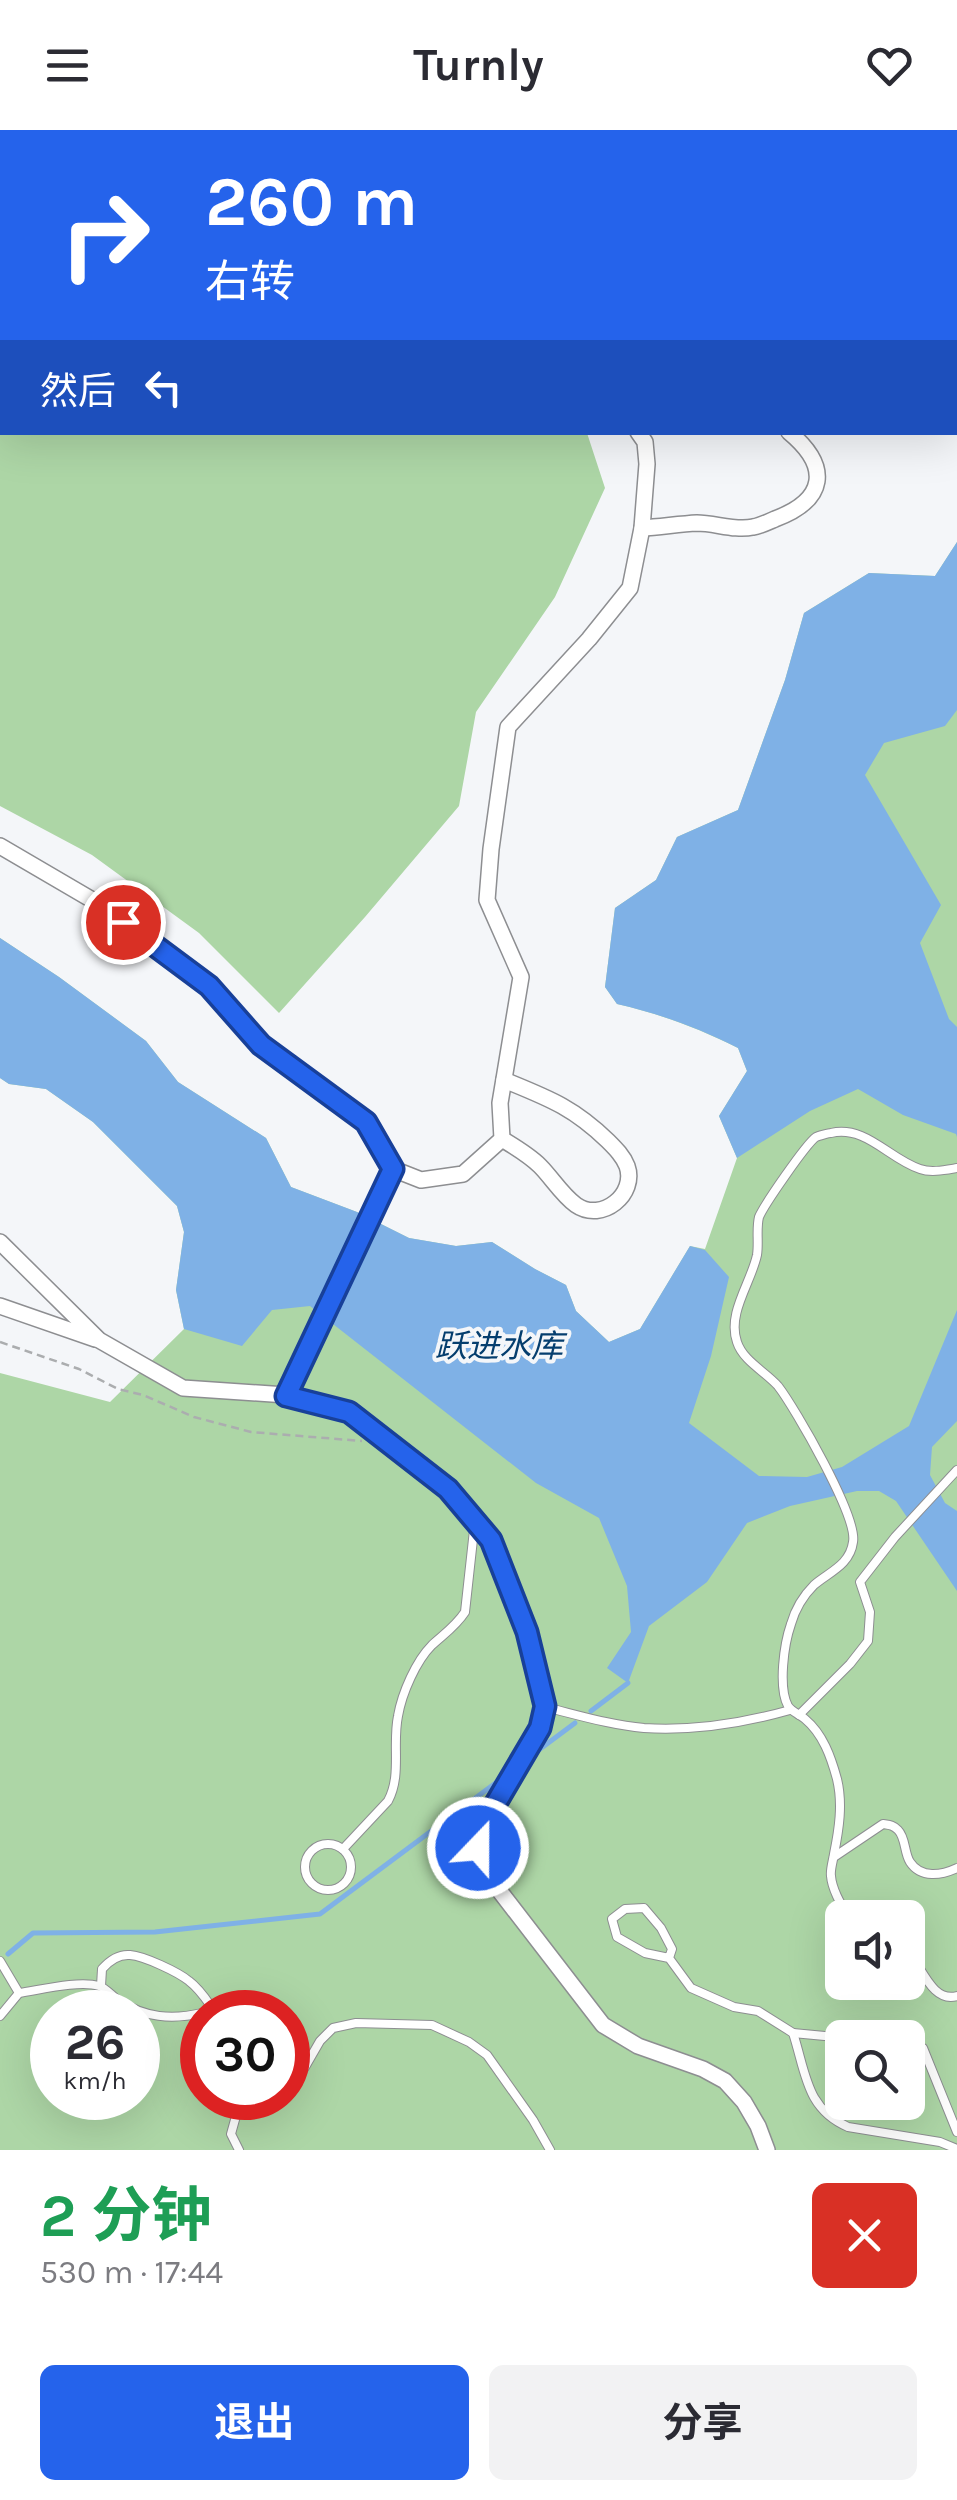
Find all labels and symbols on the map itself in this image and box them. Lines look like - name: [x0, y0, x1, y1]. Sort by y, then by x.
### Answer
- pin: [81, 880, 166, 965]
- water label: 跃进水库: [435, 1328, 568, 1365]
- position arrow: [426, 1796, 530, 1900]
- speed limit sign: 30: [180, 1990, 310, 2120]

